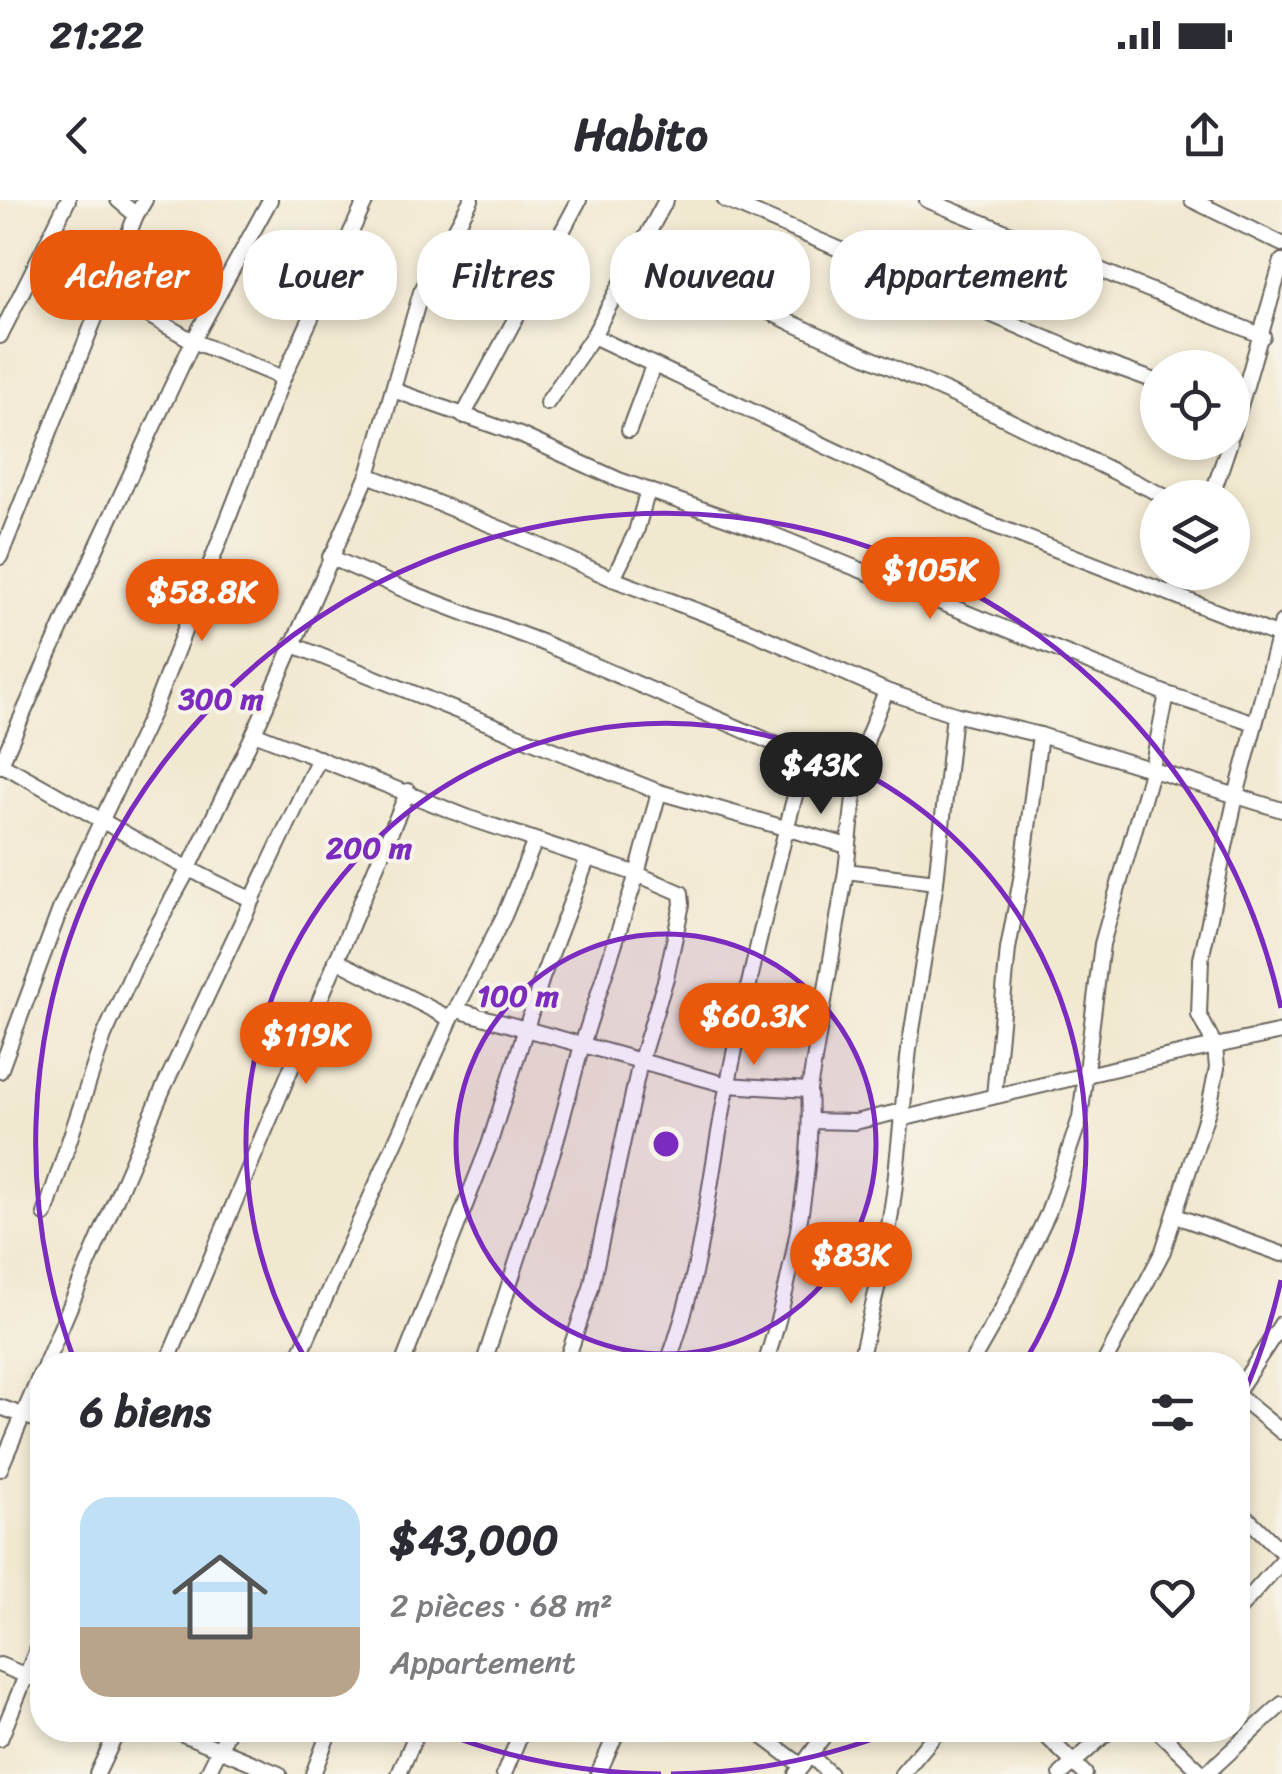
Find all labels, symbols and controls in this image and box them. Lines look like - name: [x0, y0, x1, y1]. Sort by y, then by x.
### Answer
- text: 21:22: [50, 2, 144, 69]
- text: Habito: [574, 95, 708, 175]
- icon: back: [50, 108, 105, 163]
- icon: share: [1177, 108, 1232, 163]
- chip: Acheter: [30, 230, 223, 320]
- chip: Louer: [243, 230, 397, 320]
- chip: Filtres: [417, 230, 590, 320]
- chip: Nouveau: [610, 230, 810, 320]
- chip: Appartement: [830, 230, 1103, 320]
- map controls: [1140, 350, 1250, 590]
- button: locate: [1140, 350, 1250, 460]
- button: layers: [1140, 480, 1250, 590]
- pin: $105K: [860, 537, 1000, 622]
- text: $105K: [883, 541, 977, 598]
- pin: $58.8K: [121, 559, 283, 644]
- text: $58.8K: [148, 563, 256, 620]
- text: 300 m: [177, 672, 264, 726]
- pin: $43K: [762, 732, 880, 817]
- text: $43K: [782, 736, 860, 793]
- text: 200 m: [326, 821, 412, 875]
- text: 100 m: [477, 969, 559, 1023]
- pin: $60.3K: [673, 983, 835, 1068]
- text: $60.3K: [701, 987, 807, 1044]
- pin: $119K: [236, 1002, 376, 1087]
- text: $119K: [262, 1006, 350, 1063]
- centre of rings: [648, 1126, 684, 1162]
- pin: $83K: [792, 1222, 910, 1307]
- text: $83K: [812, 1226, 890, 1283]
- text: 6 biens: [80, 1375, 211, 1449]
- icon: filters: [1145, 1385, 1200, 1440]
- text: $43,000: [390, 1503, 559, 1577]
- icon: home: [160, 1537, 280, 1657]
- icon: heart: [1145, 1570, 1200, 1625]
- text: 2 pièces · 68 m²: [390, 1577, 613, 1634]
- text: Appartement: [390, 1634, 576, 1691]

